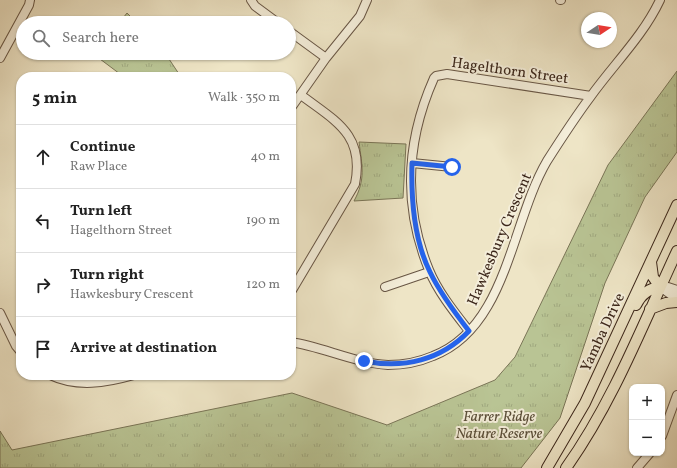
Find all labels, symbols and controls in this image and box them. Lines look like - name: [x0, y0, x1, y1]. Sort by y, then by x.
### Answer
- north arrow: [581, 12, 617, 48]
- search box: [16, 16, 296, 60]
- icon: search: [30, 27, 52, 49]
- text: Search here: [62, 28, 139, 49]
- street label: Hagelthorn Street: [450, 53, 570, 90]
- text: 5 min: [32, 87, 77, 110]
- text: Walk · 350 m: [208, 89, 280, 107]
- text: Continue: [70, 137, 135, 158]
- icon: ahead: [32, 146, 54, 168]
- text: 40 m: [251, 148, 280, 166]
- text: Raw Place: [70, 158, 127, 176]
- route start: [443, 158, 461, 176]
- street label: Hawkesbury Crescent: [463, 170, 538, 309]
- text: Turn left: [70, 201, 132, 222]
- icon: left: [32, 210, 54, 232]
- text: 190 m: [246, 212, 280, 230]
- text: Hagelthorn Street: [70, 222, 172, 240]
- text: Turn right: [70, 265, 144, 286]
- icon: right: [32, 274, 54, 296]
- text: 120 m: [246, 276, 280, 294]
- text: Hawkesbury Crescent: [70, 286, 194, 304]
- street label: Yamba Drive: [576, 290, 631, 375]
- icon: arrive: [32, 338, 54, 360]
- text: Arrive at destination: [70, 338, 217, 359]
- route end: [355, 352, 373, 370]
- map controls: [629, 384, 665, 456]
- button: +: [629, 384, 665, 420]
- park label: Farrer Ridge Nature Reserve: [456, 407, 543, 445]
- button: −: [629, 420, 665, 456]

